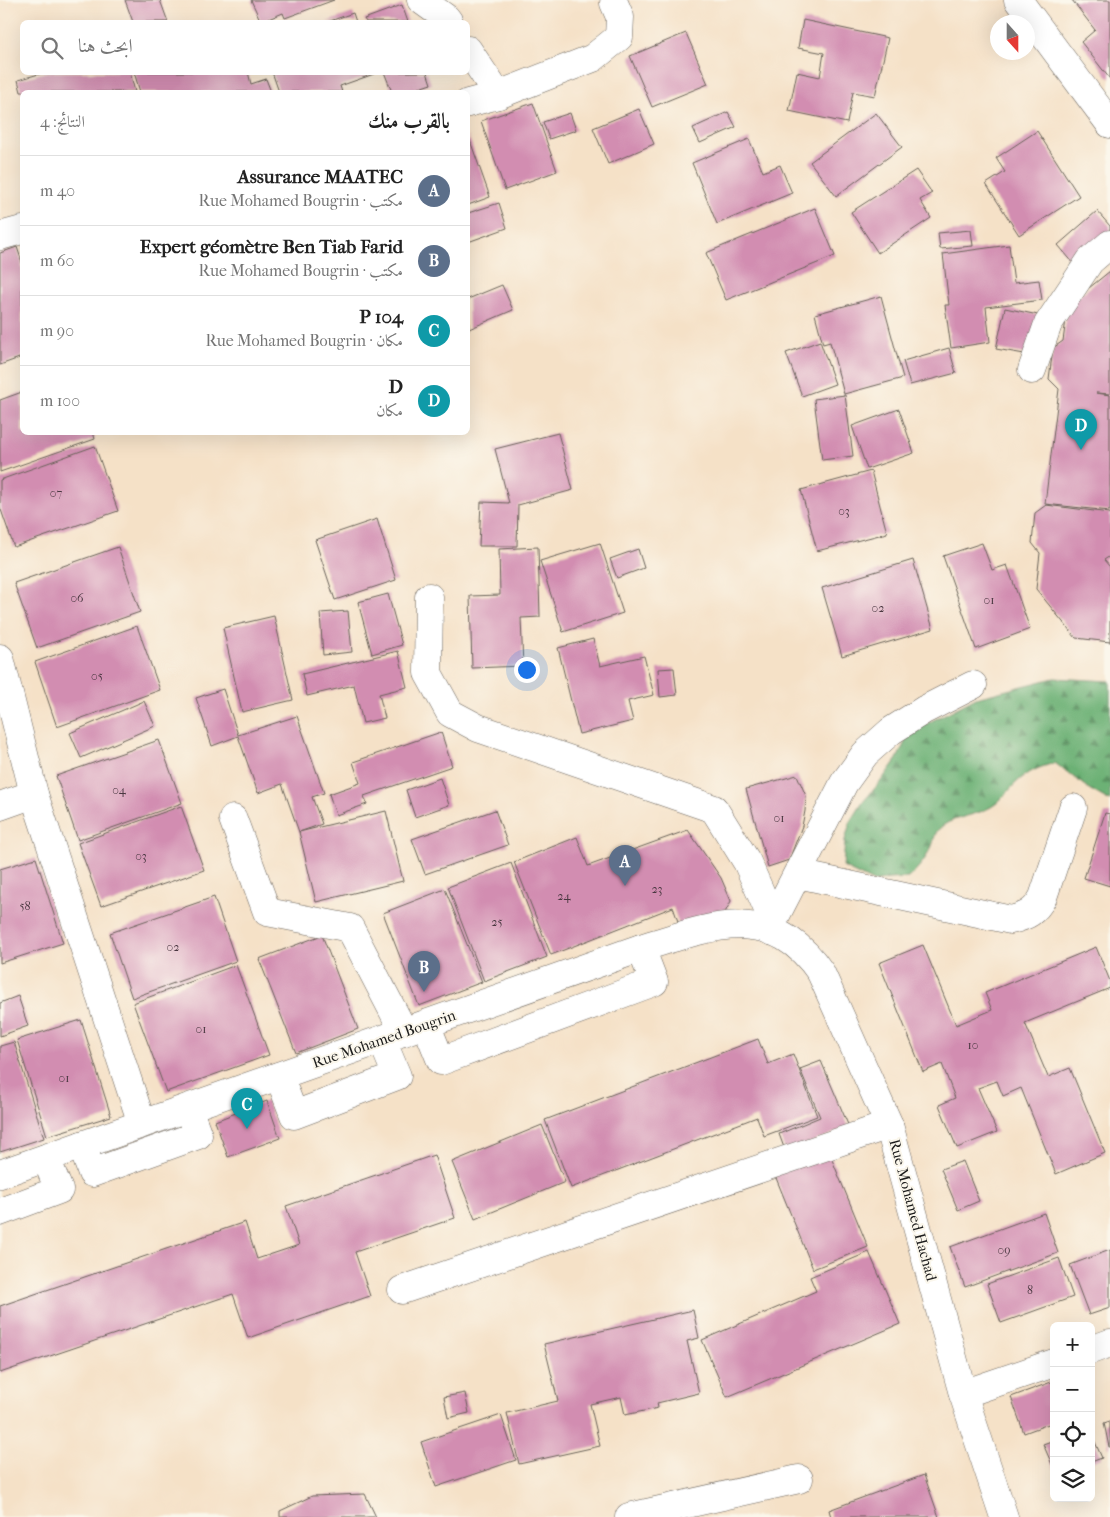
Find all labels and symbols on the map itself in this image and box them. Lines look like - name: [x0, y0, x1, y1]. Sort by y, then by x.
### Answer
- north arrow: [990, 15, 1035, 60]
- pin: D: [1065, 409, 1097, 450]
- house number: 07: [50, 486, 62, 500]
- house number: 03: [838, 504, 850, 518]
- house number: 06: [70, 591, 84, 605]
- house number: 01: [984, 593, 994, 607]
- house number: 02: [872, 601, 884, 615]
- your location: [514, 657, 540, 683]
- house number: 05: [91, 669, 103, 683]
- house number: 04: [112, 783, 127, 797]
- house number: 01: [774, 811, 784, 825]
- pin: A: [609, 845, 641, 886]
- house number: 03: [135, 849, 147, 863]
- house number: 23: [651, 882, 663, 896]
- house number: 24: [557, 889, 572, 903]
- house number: 58: [19, 899, 31, 913]
- house number: 25: [491, 915, 503, 929]
- house number: 02: [167, 940, 179, 954]
- pin: B: [408, 951, 440, 992]
- street label: Rue Mohamed Bougrin: [310, 1006, 458, 1072]
- house number: 01: [196, 1022, 206, 1036]
- house number: 10: [968, 1038, 978, 1052]
- house number: 01: [59, 1071, 69, 1085]
- pin: C: [231, 1088, 263, 1129]
- street label: Rue Mohamed Hachad: [885, 1137, 941, 1284]
- house number: 09: [998, 1243, 1010, 1257]
- house number: 8: [1027, 1283, 1033, 1297]

